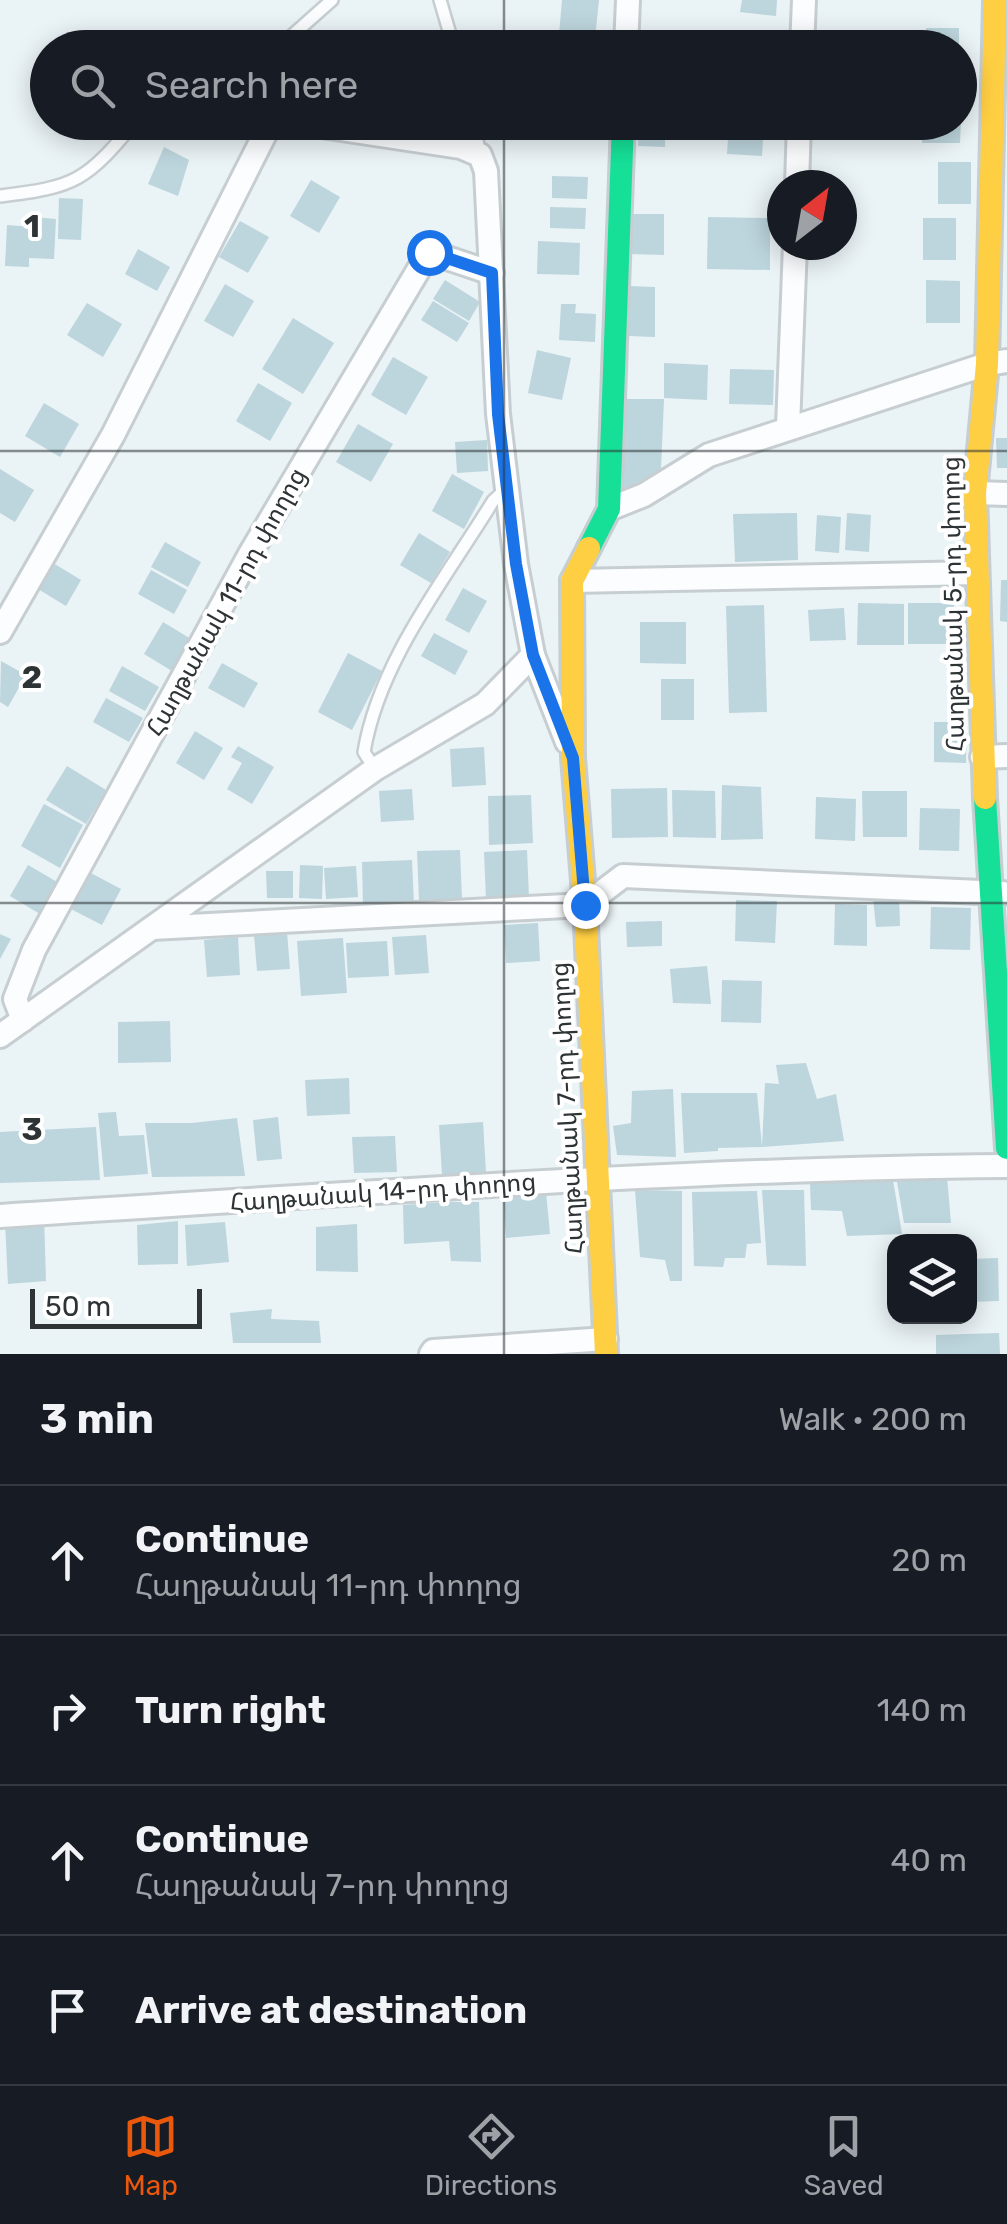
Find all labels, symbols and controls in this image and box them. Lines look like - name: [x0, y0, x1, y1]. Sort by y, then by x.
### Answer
- search box: [30, 30, 977, 140]
- icon: search: [65, 58, 120, 113]
- text: Search here: [145, 62, 358, 108]
- north arrow: [767, 170, 857, 260]
- text: 1: [24, 207, 40, 245]
- route start: [407, 230, 453, 276]
- street label: Հաղթանակ 5-րդ փողոց: [936, 456, 970, 752]
- street label: Հաղթանակ 11-րդ փողոց: [140, 463, 312, 741]
- text: 2: [22, 658, 42, 696]
- route end: [563, 883, 609, 929]
- street label: Հաղթանակ 7-րդ փողոց: [545, 961, 589, 1255]
- text: 3: [21, 1110, 43, 1148]
- street label: Հաղթանակ 14-րդ փողոց: [229, 1167, 537, 1217]
- map controls: [887, 1234, 977, 1324]
- button: layers: [887, 1234, 977, 1324]
- scale bar: [30, 1284, 202, 1328]
- text: 50 m: [45, 1290, 111, 1323]
- text: 3 min: [40, 1394, 154, 1444]
- text: Walk · 200 m: [778, 1400, 967, 1438]
- text: Continue: [135, 1516, 309, 1562]
- icon: ahead: [40, 1533, 95, 1588]
- text: 20 m: [892, 1541, 967, 1579]
- text: Հաղթանակ 11-րդ փողոց: [135, 1566, 522, 1604]
- icon: right: [40, 1683, 95, 1738]
- text: Turn right: [135, 1687, 326, 1733]
- text: 140 m: [877, 1691, 967, 1729]
- text: Continue: [135, 1816, 309, 1862]
- icon: ahead: [40, 1833, 95, 1888]
- text: 40 m: [891, 1841, 967, 1879]
- text: Հաղթանակ 7-րդ փողոց: [135, 1866, 510, 1904]
- icon: arrive: [40, 1983, 95, 2038]
- text: Arrive at destination: [135, 1987, 527, 2033]
- tab: Map: [123, 2109, 178, 2202]
- tab: Directions: [425, 2109, 557, 2202]
- tab: Saved: [804, 2109, 884, 2202]

